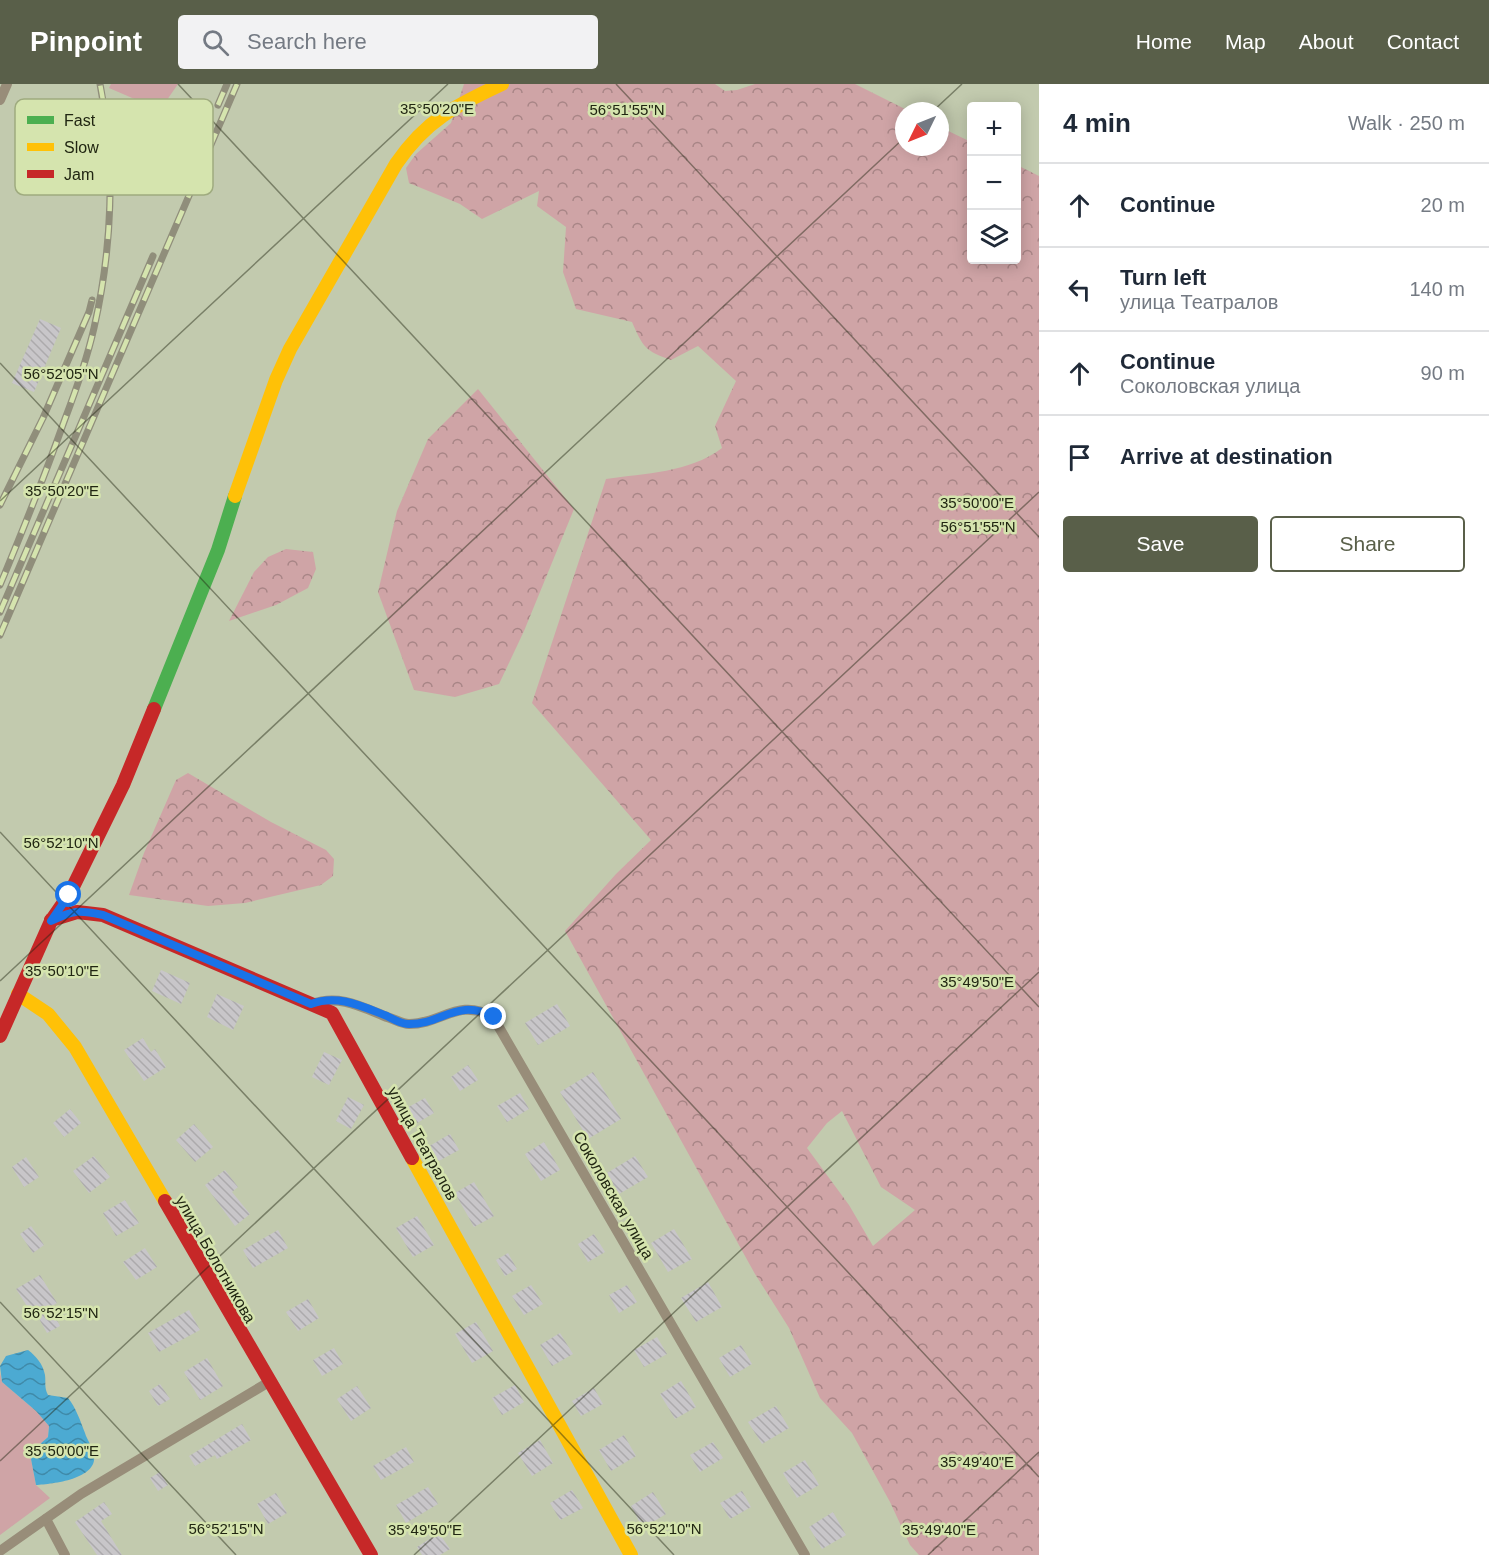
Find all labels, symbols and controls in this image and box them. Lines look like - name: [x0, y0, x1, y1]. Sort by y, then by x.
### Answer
- search box: [178, 15, 598, 69]
- text: Pinpoint: [30, 26, 142, 57]
- icon: search: [199, 26, 232, 59]
- text: Search here: [247, 29, 367, 54]
- text: Home: [1136, 30, 1192, 53]
- text: Map: [1225, 30, 1266, 53]
- text: About: [1299, 30, 1354, 53]
- text: Contact: [1387, 30, 1459, 53]
- legend: [15, 99, 213, 195]
- text: 35°50'20"E: [400, 100, 474, 117]
- text: 56°51'55"N: [589, 101, 665, 118]
- north arrow: [895, 102, 949, 156]
- map controls: [967, 102, 1021, 264]
- button: +: [967, 102, 1021, 156]
- text: 4 min: [1063, 108, 1131, 138]
- text: Fast: [64, 112, 96, 129]
- text: Walk · 250 m: [1348, 112, 1465, 134]
- text: Slow: [64, 139, 99, 156]
- button: −: [967, 156, 1021, 210]
- text: Jam: [64, 166, 94, 183]
- icon: ahead: [1063, 189, 1096, 222]
- text: Continue: [1120, 192, 1215, 217]
- text: 20 m: [1421, 194, 1465, 216]
- button: layers: [967, 210, 1021, 264]
- text: Turn left: [1120, 265, 1206, 290]
- icon: left: [1063, 273, 1096, 306]
- text: 140 m: [1409, 278, 1465, 300]
- text: улица Театралов: [1120, 291, 1279, 313]
- text: Continue: [1120, 349, 1215, 374]
- icon: ahead: [1063, 357, 1096, 390]
- text: 90 m: [1421, 362, 1465, 384]
- text: 56°52'05"N: [23, 365, 99, 382]
- text: Соколовская улица: [1120, 375, 1300, 397]
- icon: arrive: [1063, 441, 1096, 474]
- text: Arrive at destination: [1120, 444, 1333, 469]
- text: 35°50'20"E: [25, 482, 99, 499]
- text: 35°50'00"E: [940, 494, 1014, 511]
- button: Save: [1063, 516, 1258, 572]
- button: Share: [1270, 516, 1465, 572]
- text: 56°51'55"N: [940, 518, 1016, 535]
- text: 56°52'10"N: [23, 834, 99, 851]
- route start: [55, 881, 81, 907]
- text: 35°50'10"E: [25, 962, 99, 979]
- text: 35°49'50"E: [940, 973, 1014, 990]
- route end: [480, 1003, 506, 1029]
- street label: улица Театралов: [384, 1084, 461, 1203]
- street label: Соколовская улица: [570, 1129, 657, 1262]
- street label: улица Болотникова: [172, 1193, 259, 1326]
- text: 56°52'15"N: [23, 1304, 99, 1321]
- text: 35°50'00"E: [25, 1442, 99, 1459]
- text: 35°49'40"E: [940, 1453, 1014, 1470]
- text: 56°52'15"N: [188, 1520, 264, 1537]
- text: 56°52'10"N: [626, 1520, 702, 1537]
- text: 35°49'50"E: [388, 1521, 462, 1538]
- text: 35°49'40"E: [902, 1521, 976, 1538]

